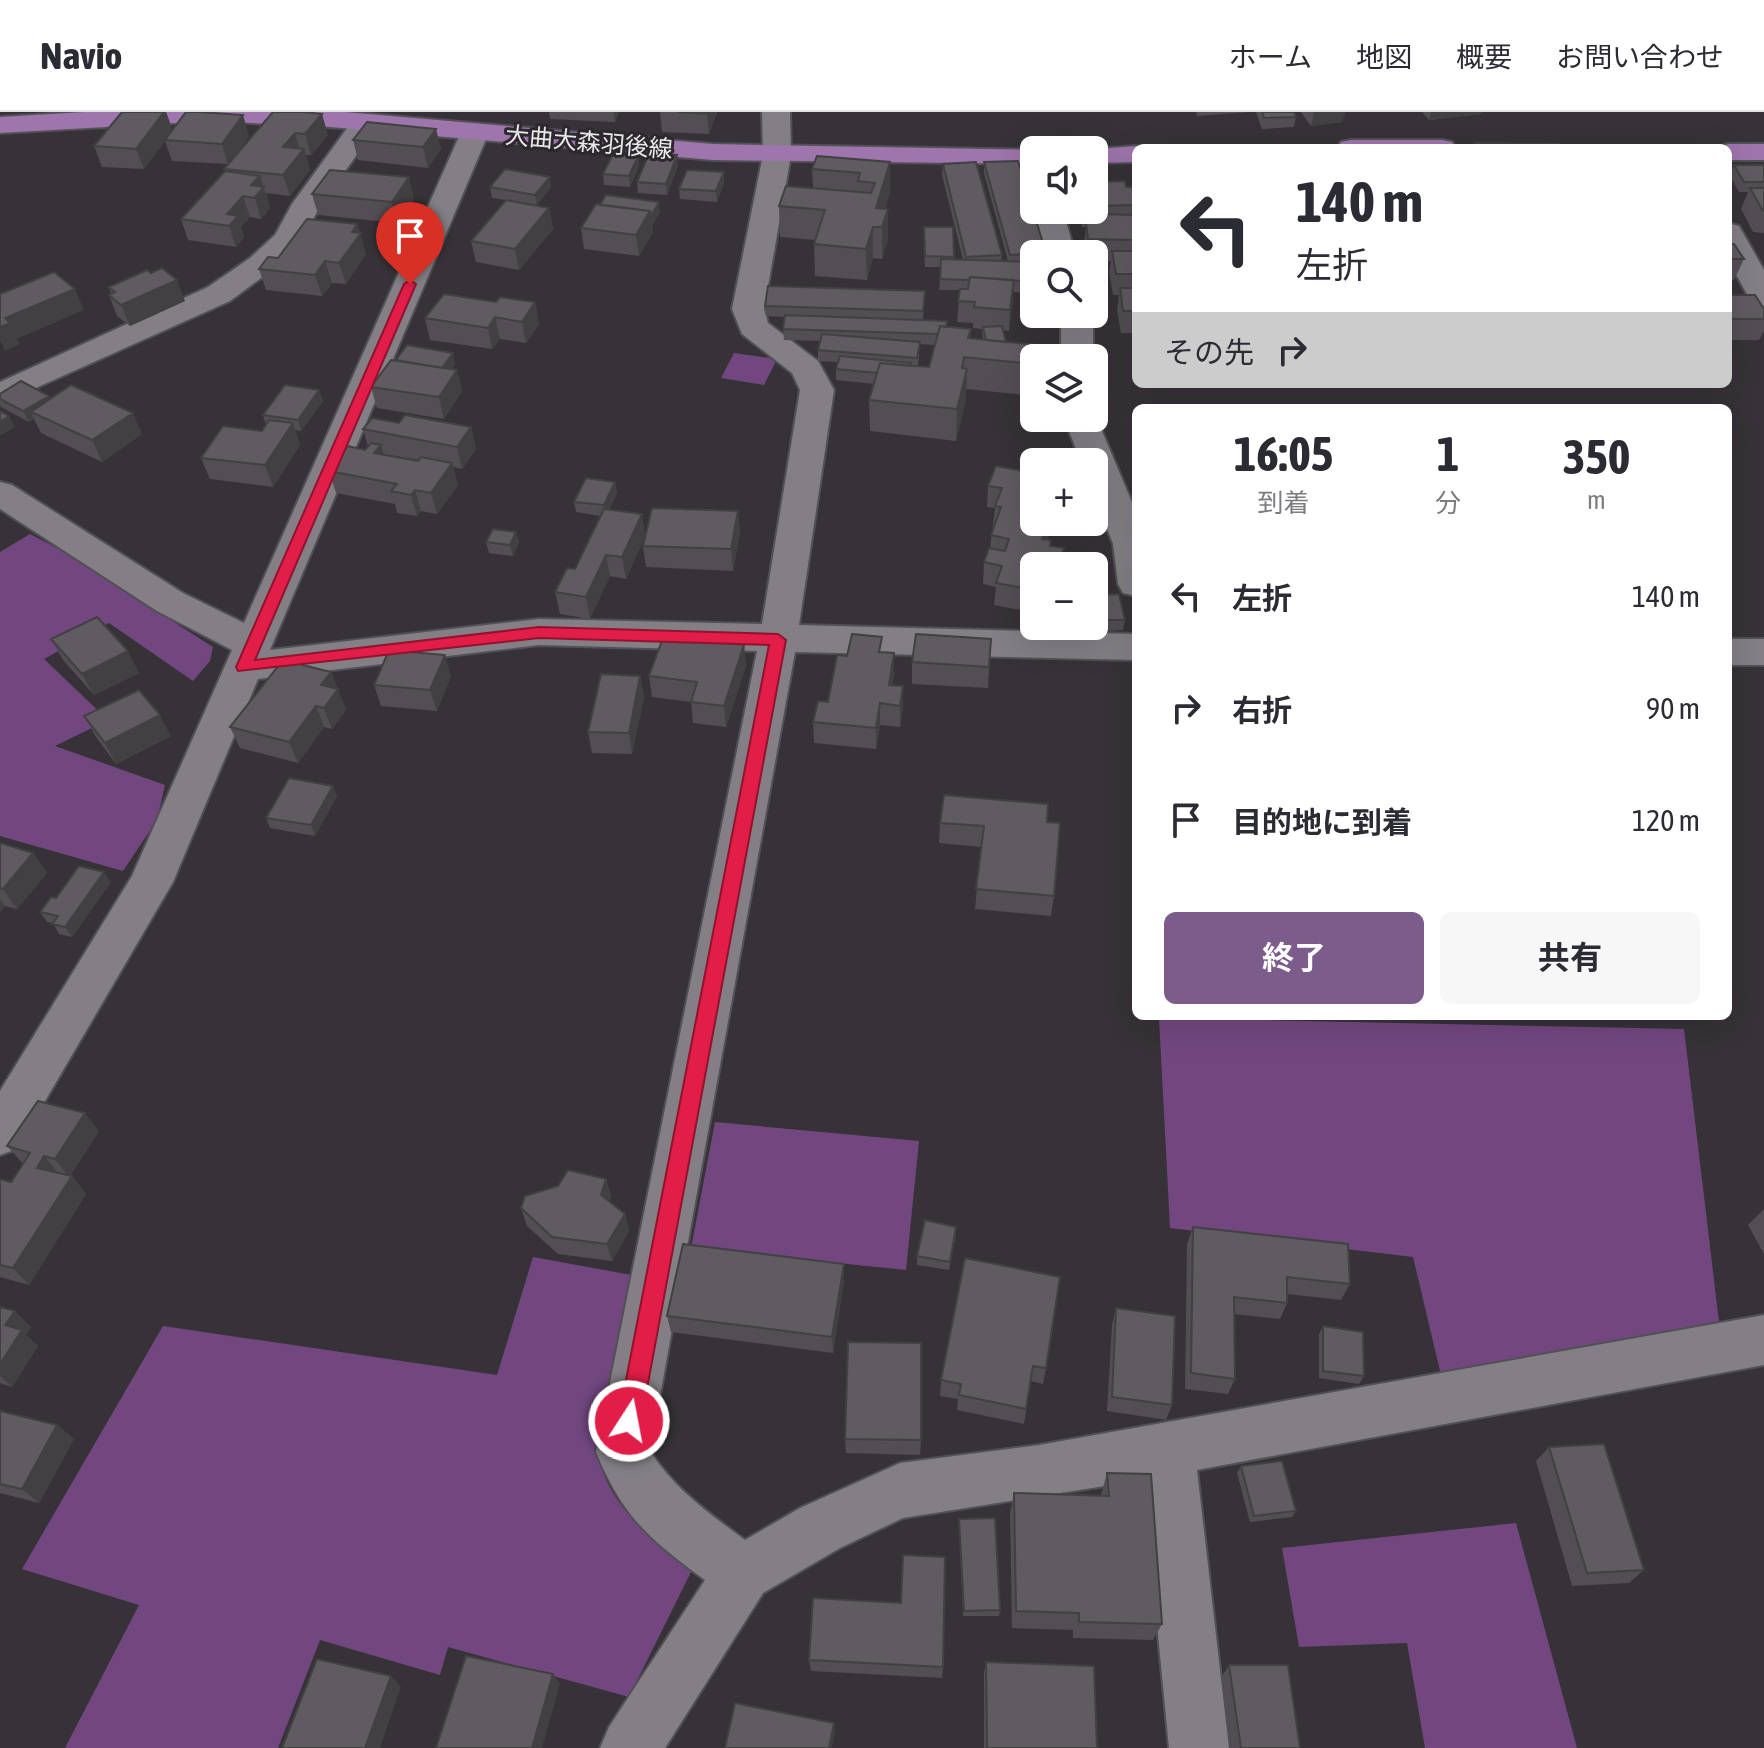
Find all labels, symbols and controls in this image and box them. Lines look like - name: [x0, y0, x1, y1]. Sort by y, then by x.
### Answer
- text: Navio: [40, 34, 122, 77]
- text: ホーム: [1229, 41, 1312, 73]
- text: 地図: [1356, 41, 1412, 73]
- text: 概要: [1456, 41, 1512, 73]
- text: お問い合わせ: [1556, 41, 1724, 73]
- street label: 大曲大森羽後線: [504, 121, 674, 163]
- map controls: [1020, 136, 1108, 640]
- button: sound: [1020, 136, 1108, 224]
- text: 140 m: [1296, 170, 1423, 234]
- icon: left: [1164, 176, 1268, 280]
- pin: [376, 202, 444, 284]
- icon: arrive: [388, 214, 432, 258]
- button: search: [1020, 240, 1108, 328]
- text: 左折: [1296, 244, 1368, 286]
- icon: right: [1270, 328, 1314, 372]
- text: その先: [1164, 335, 1254, 369]
- button: layers: [1020, 344, 1108, 432]
- text: 16:05: [1234, 426, 1333, 481]
- text: 1: [1437, 426, 1459, 481]
- text: 350: [1563, 429, 1630, 484]
- button: +: [1020, 448, 1108, 536]
- text: m: [1587, 485, 1606, 515]
- text: 到着: [1257, 488, 1310, 518]
- text: 分: [1435, 488, 1461, 518]
- button: −: [1020, 552, 1108, 640]
- icon: left: [1164, 574, 1208, 618]
- text: 140 m: [1632, 579, 1700, 613]
- text: 左折: [1232, 581, 1292, 615]
- icon: right: [1164, 686, 1208, 730]
- text: 90 m: [1646, 691, 1700, 725]
- text: 右折: [1232, 693, 1292, 727]
- icon: arrive: [1164, 798, 1208, 842]
- text: 120 m: [1632, 803, 1700, 837]
- text: 目的地に到着: [1232, 805, 1412, 839]
- button: 終了: [1164, 912, 1424, 1004]
- button: 共有: [1440, 912, 1700, 1004]
- position arrow: [587, 1379, 671, 1463]

